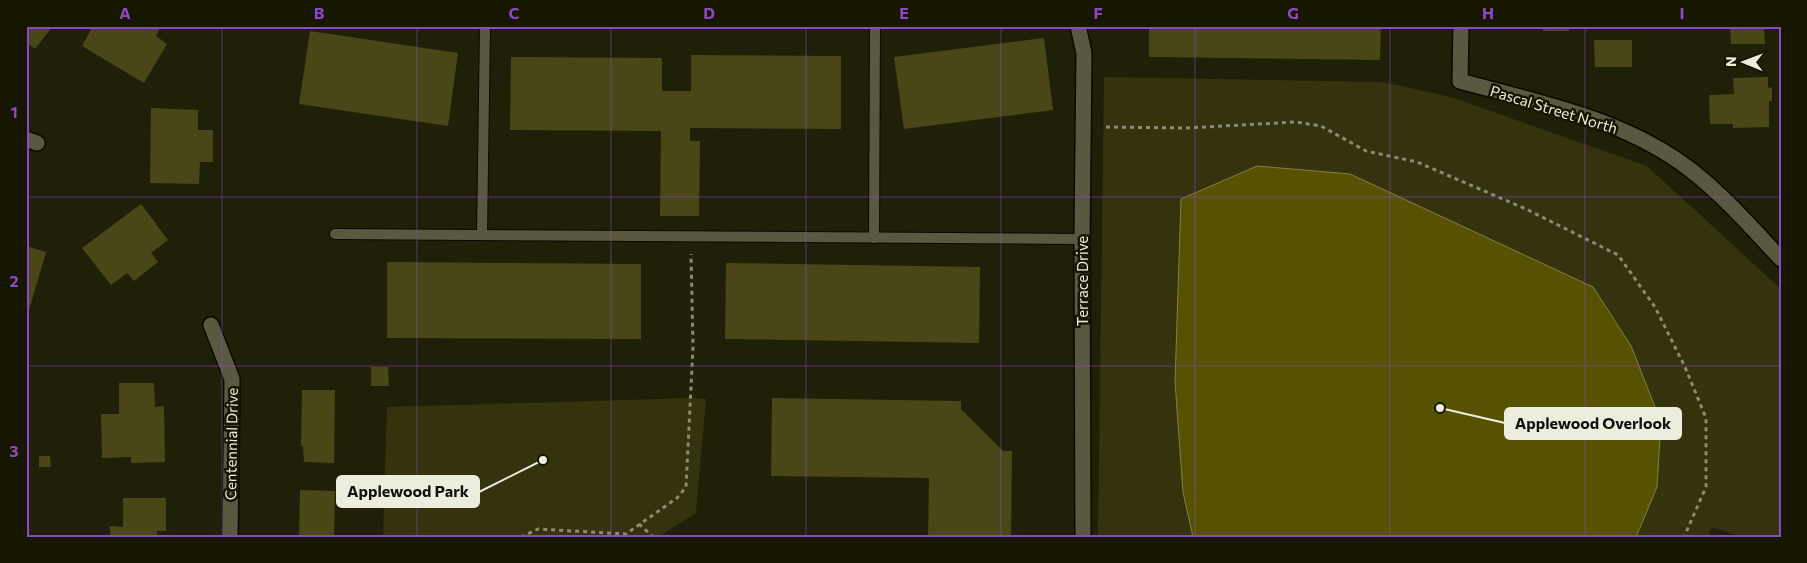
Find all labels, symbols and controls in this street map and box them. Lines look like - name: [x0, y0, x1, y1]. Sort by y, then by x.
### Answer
- text: A: [119, 3, 131, 22]
- text: B: [314, 3, 325, 22]
- text: C: [509, 3, 520, 22]
- text: D: [703, 3, 715, 22]
- text: E: [899, 3, 909, 22]
- text: F: [1093, 3, 1103, 22]
- text: G: [1287, 3, 1299, 22]
- text: H: [1482, 3, 1494, 22]
- text: I: [1679, 3, 1685, 22]
- north arrow: [1720, 38, 1770, 88]
- text: N: [1722, 56, 1739, 67]
- street label: Pascal Street North: [1488, 81, 1620, 137]
- text: 1: [10, 102, 18, 121]
- street label: Terrace Drive: [1073, 236, 1091, 326]
- text: 2: [9, 271, 19, 290]
- street label: Centennial Drive: [221, 387, 241, 500]
- callout: Applewood Overlook: [1505, 408, 1681, 439]
- text: Applewood Overlook: [1515, 413, 1672, 432]
- text: 3: [9, 441, 19, 460]
- callout: Applewood Park: [337, 476, 479, 507]
- text: Applewood Park: [347, 481, 470, 500]

